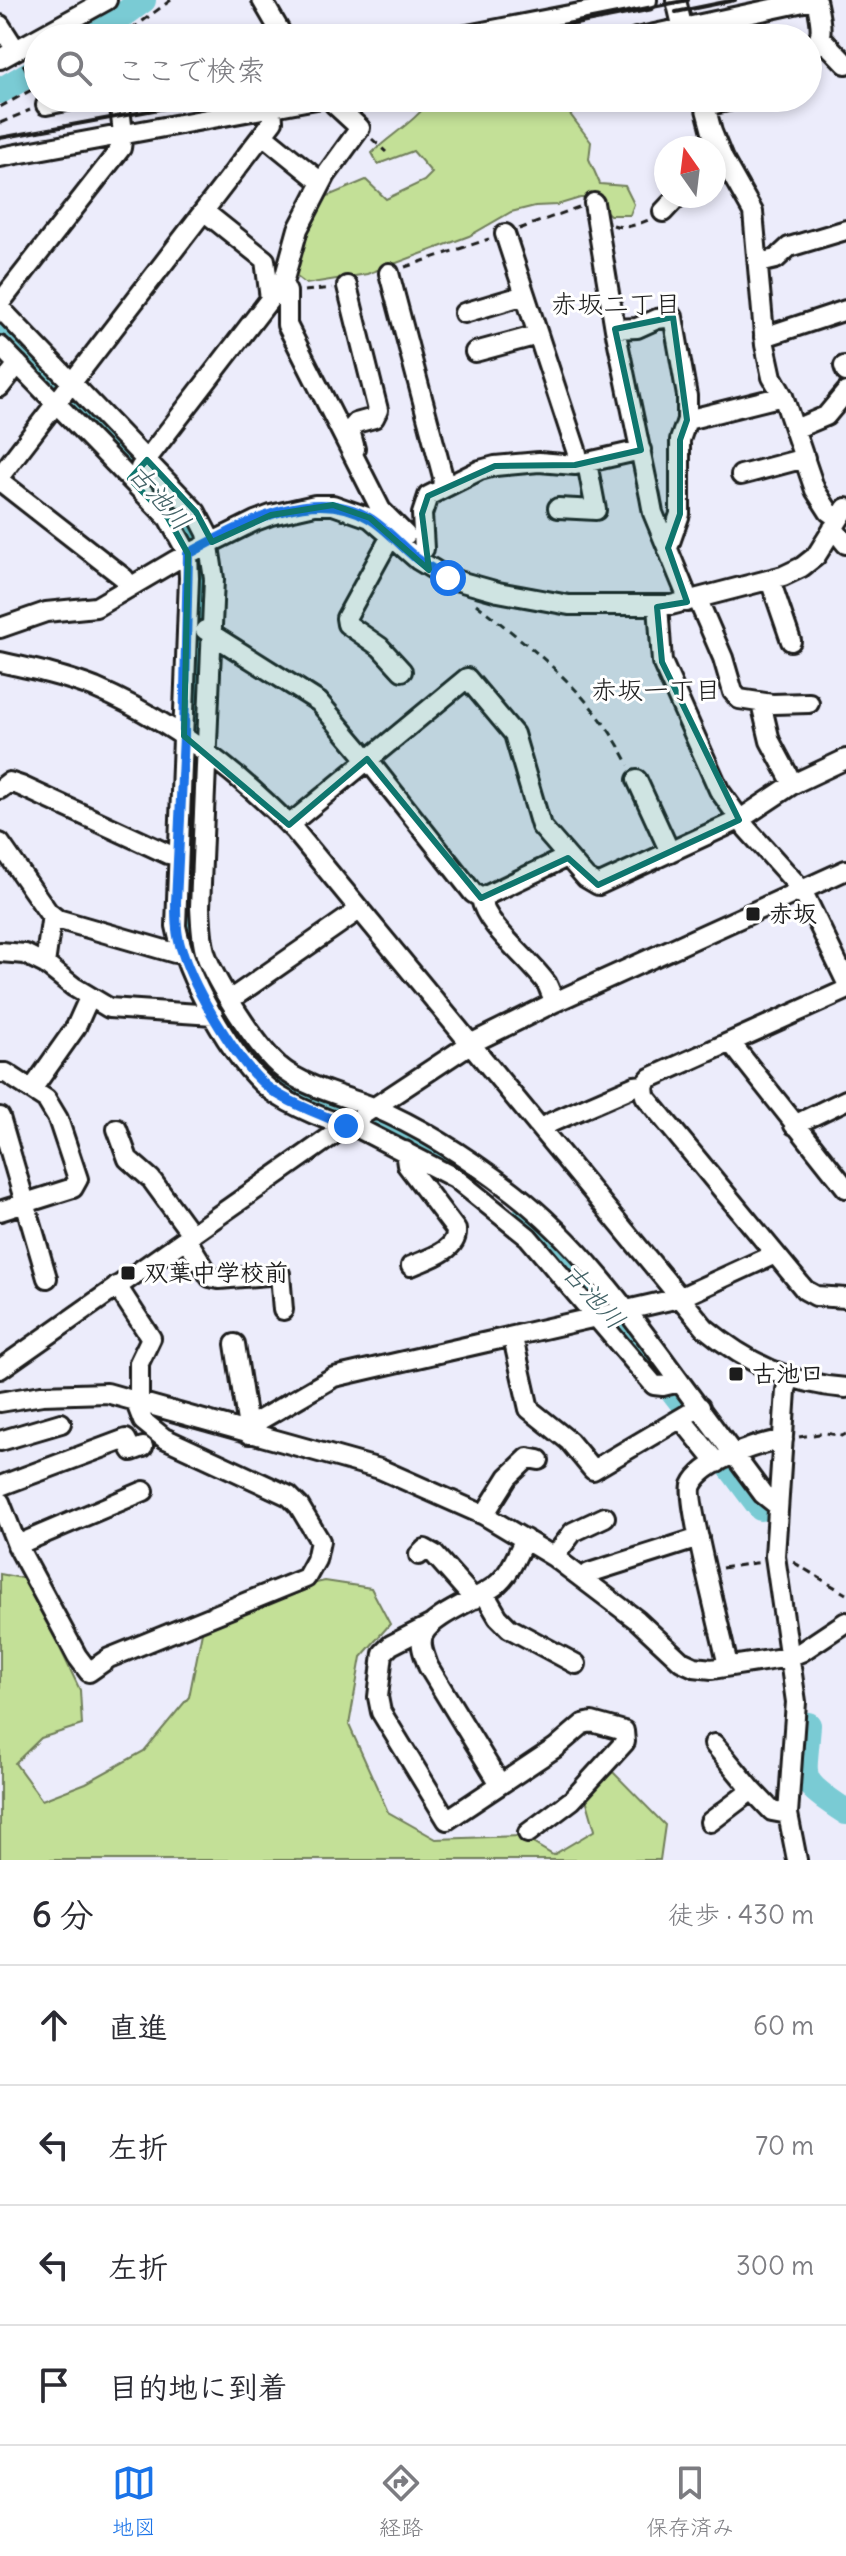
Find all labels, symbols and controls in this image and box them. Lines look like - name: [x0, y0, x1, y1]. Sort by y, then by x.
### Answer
- search box: [24, 24, 822, 112]
- icon: search: [52, 46, 96, 90]
- text: ここで検索: [116, 51, 266, 89]
- north arrow: [654, 136, 726, 208]
- district label: 赤坂二丁目: [551, 287, 681, 320]
- water label: 古池川: [122, 456, 198, 537]
- route start: [430, 560, 466, 596]
- district label: 赤坂一丁目: [591, 673, 721, 706]
- place label: 赤坂: [769, 898, 817, 928]
- marker: 赤坂: [744, 905, 762, 923]
- route end: [328, 1108, 364, 1144]
- water label: 古池川: [556, 1256, 633, 1336]
- place label: 双葉中学校前: [144, 1257, 288, 1287]
- marker: 双葉中学校前: [119, 1264, 137, 1282]
- place label: 古池口: [752, 1358, 824, 1388]
- marker: 古池口: [727, 1365, 745, 1383]
- text: 6 分: [32, 1893, 94, 1936]
- text: 徒歩 · 430 m: [668, 1898, 814, 1931]
- icon: ahead: [32, 2003, 76, 2047]
- text: 直進: [108, 2008, 168, 2046]
- text: 60 m: [753, 2009, 814, 2042]
- icon: left: [32, 2123, 76, 2167]
- text: 左折: [108, 2128, 168, 2166]
- text: 70 m: [755, 2129, 814, 2162]
- icon: left: [32, 2243, 76, 2287]
- text: 左折: [108, 2248, 168, 2286]
- text: 300 m: [736, 2249, 814, 2282]
- icon: arrive: [32, 2363, 76, 2407]
- text: 目的地に到着: [108, 2368, 288, 2406]
- tab: 地図: [112, 2461, 156, 2541]
- tab: 経路: [379, 2461, 423, 2541]
- tab: 保存済み: [646, 2461, 734, 2541]

